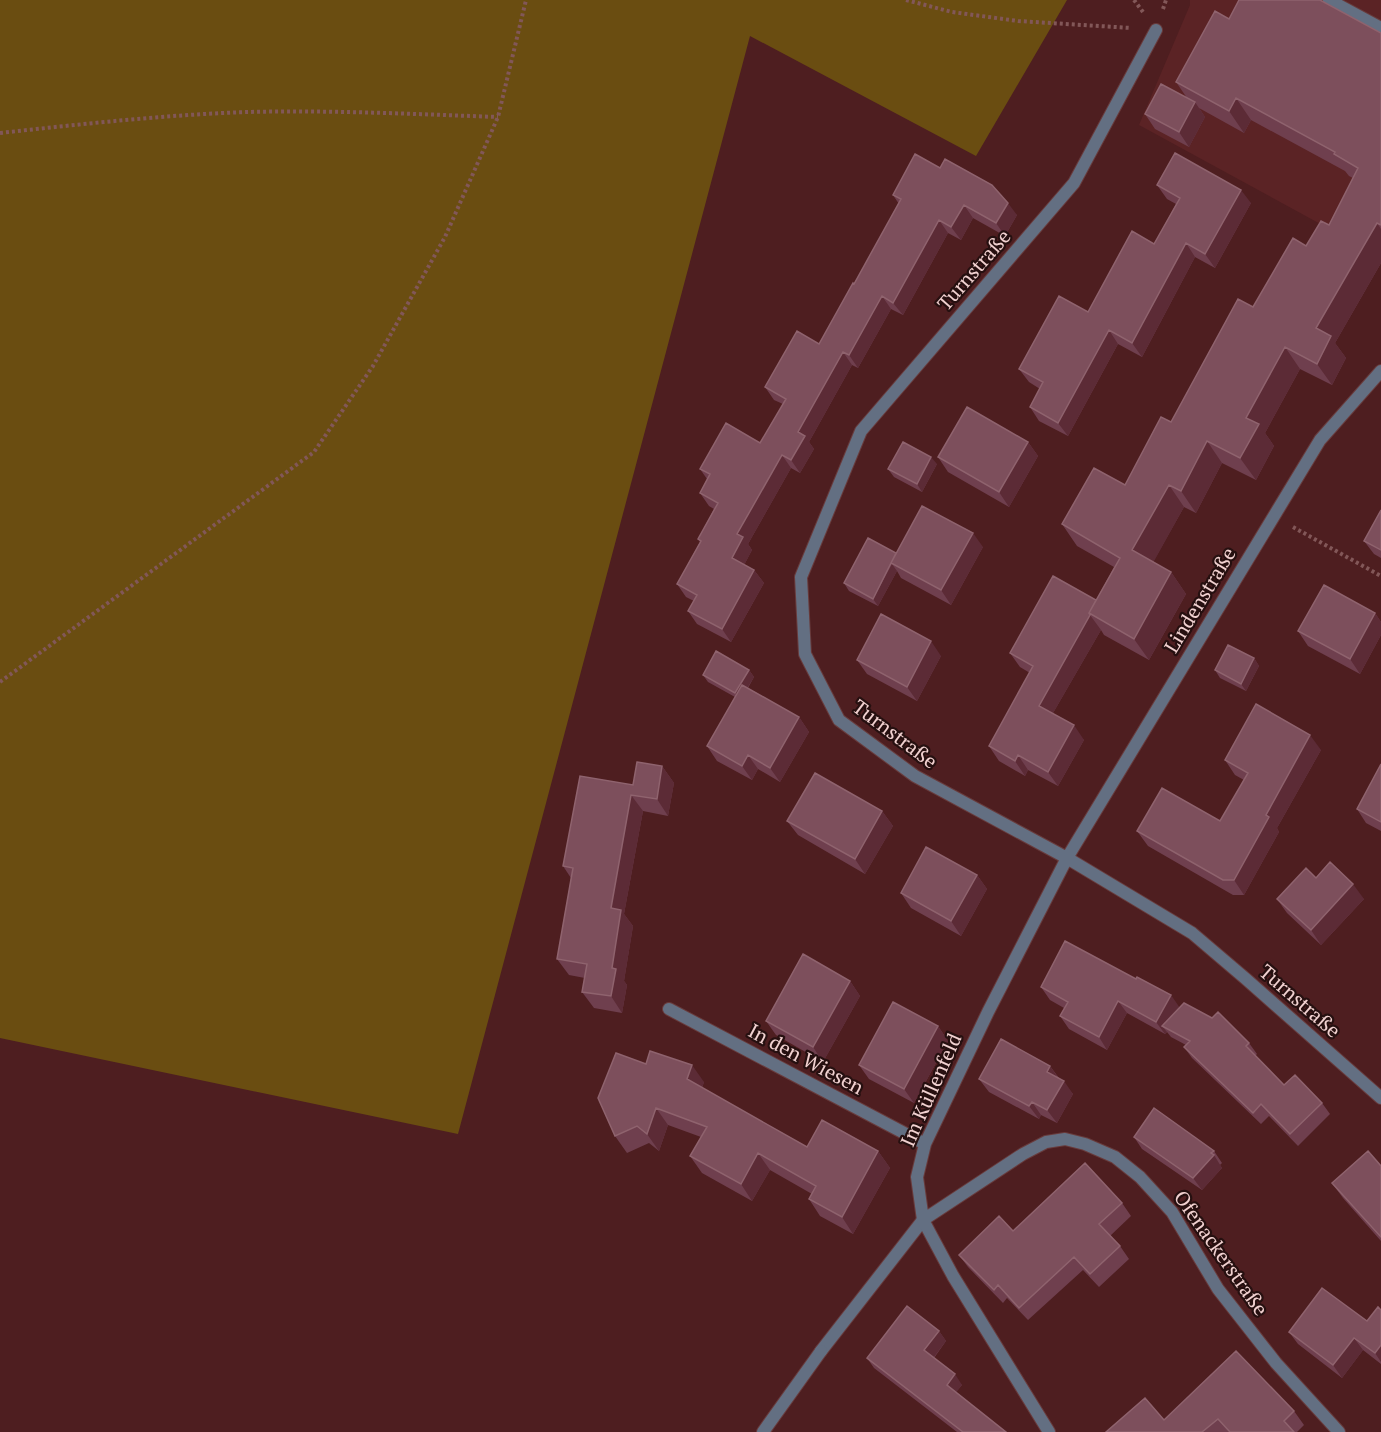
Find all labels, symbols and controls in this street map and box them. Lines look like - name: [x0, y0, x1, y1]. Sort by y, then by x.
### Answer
- street label: Turnstraße: [931, 223, 1016, 316]
- street label: Lindenstraße: [1157, 542, 1242, 658]
- street label: Turnstraße: [847, 693, 943, 774]
- street label: Turnstraße: [1254, 958, 1347, 1043]
- street label: In den Wiesen: [744, 1017, 869, 1100]
- street label: Im Küllenfeld: [894, 1029, 968, 1151]
- street label: Ofenackerstraße: [1168, 1185, 1275, 1321]

